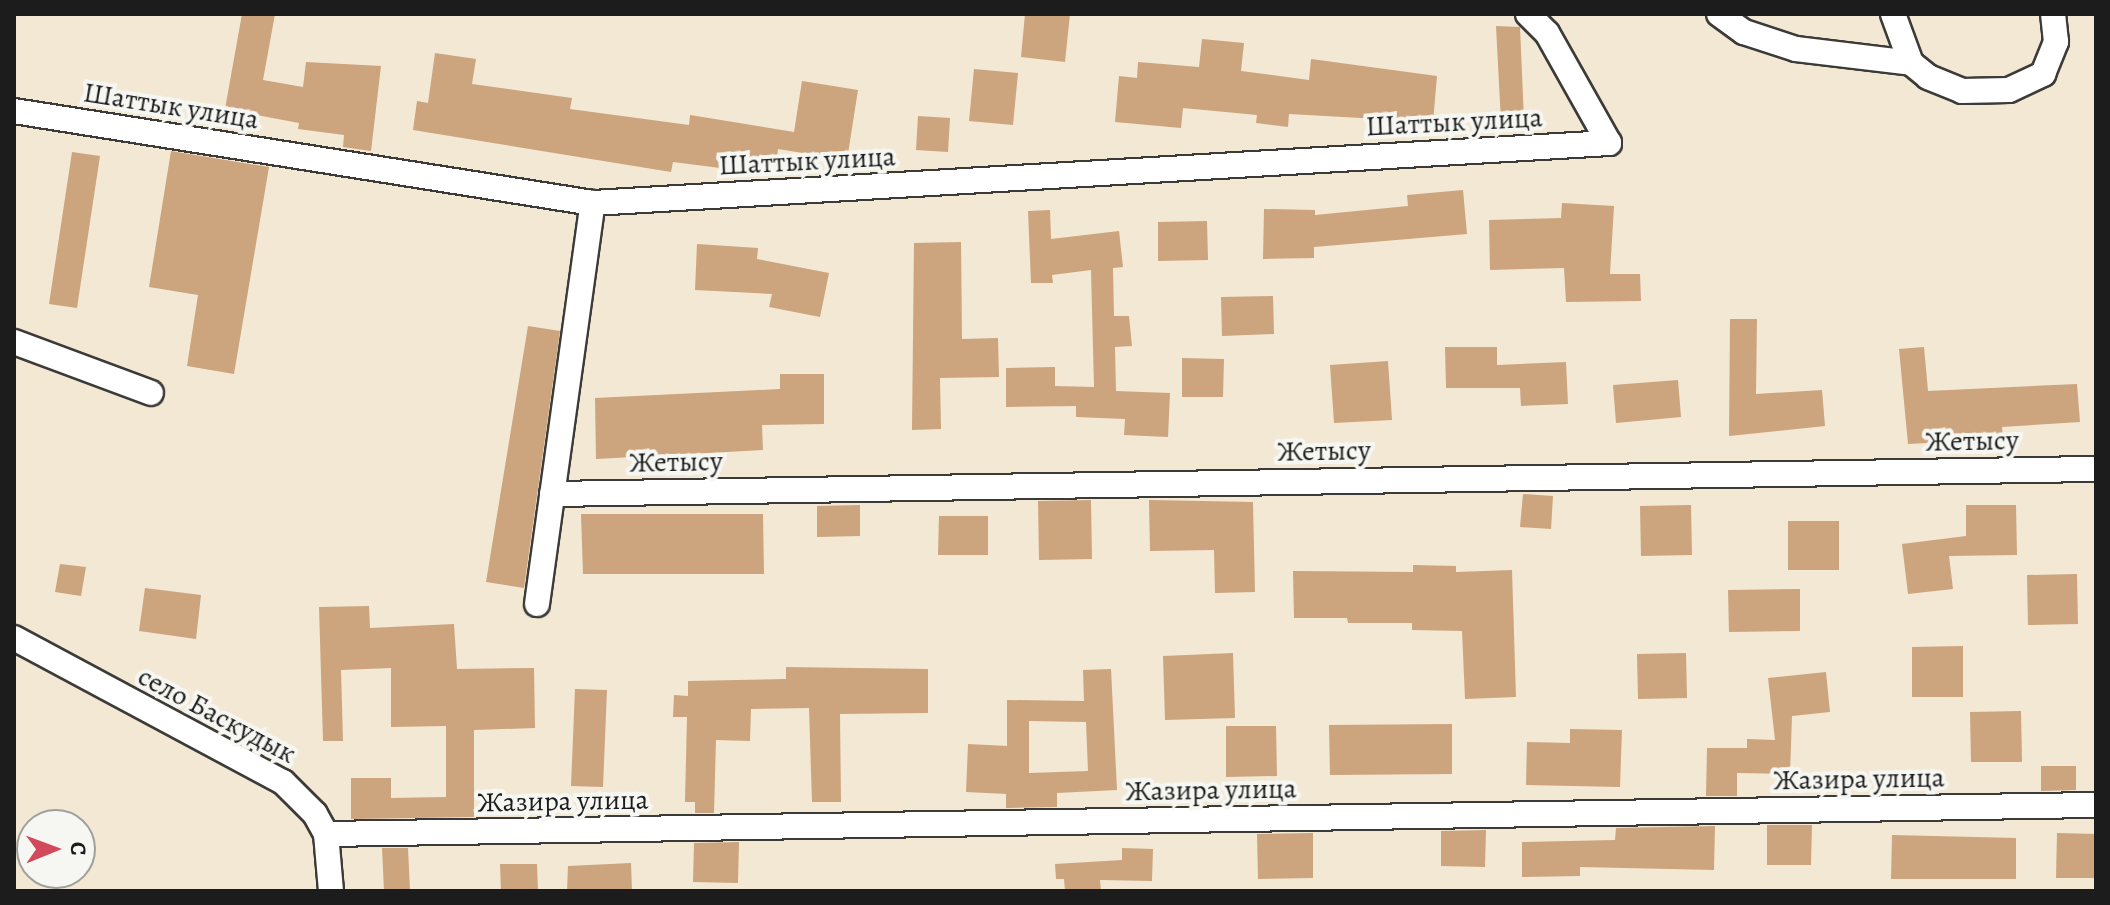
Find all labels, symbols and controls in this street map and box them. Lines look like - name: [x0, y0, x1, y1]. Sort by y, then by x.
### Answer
- street label: Шаттык улица: [81, 76, 261, 136]
- street label: Шаттык улица: [1365, 101, 1543, 143]
- street label: Шаттык улица: [718, 140, 896, 182]
- street label: Жетысу: [1925, 423, 2019, 459]
- street label: Жетысу: [1277, 433, 1371, 469]
- street label: Жетысу: [629, 444, 723, 480]
- street label: село Баскудык: [132, 659, 302, 771]
- street label: Жазира улица: [1773, 761, 1945, 797]
- street label: Жазира улица: [1125, 772, 1297, 808]
- street label: Жазира улица: [477, 783, 649, 819]
- north arrow: [16, 809, 96, 889]
- text: С: [63, 842, 93, 856]

